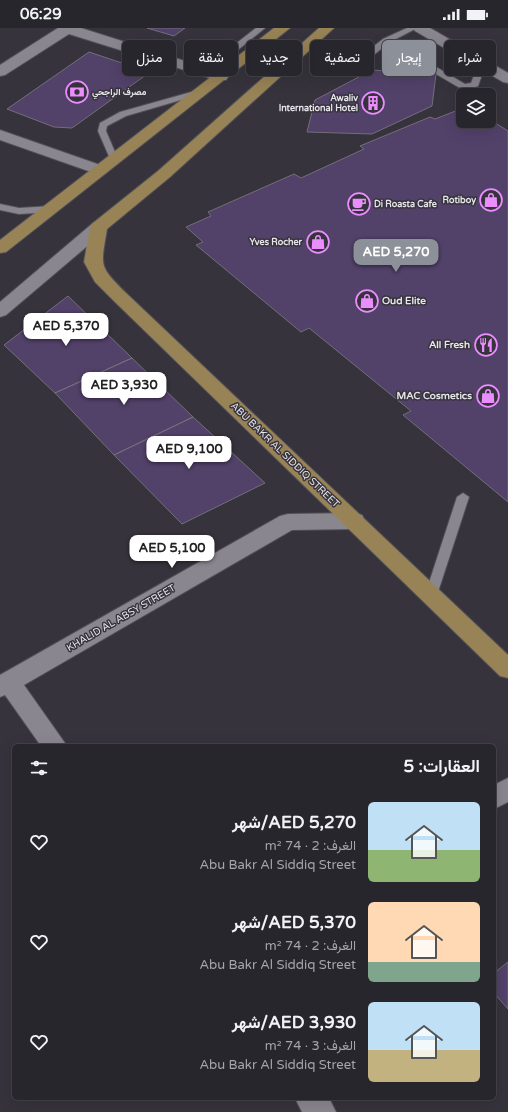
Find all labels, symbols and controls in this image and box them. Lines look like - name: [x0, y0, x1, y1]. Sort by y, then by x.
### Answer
- text: 06:29: [20, 5, 62, 23]
- chip: منزل: [122, 40, 176, 76]
- chip: شقة: [184, 40, 238, 76]
- chip: جديد: [246, 40, 302, 76]
- chip: تصفية: [310, 40, 374, 76]
- chip: إيجار: [382, 40, 436, 76]
- chip: شراء: [444, 40, 496, 76]
- bank icon: مصرف الراجحي: [64, 79, 90, 105]
- place label: مصرف الراجحي: [92, 87, 147, 100]
- map controls: [456, 88, 496, 128]
- button: layers: [456, 88, 496, 128]
- building icon: Awaliv International Hotel: [360, 90, 386, 116]
- place label: Awaliv International Hotel: [279, 93, 358, 114]
- shop icon: Rotiboy: [478, 187, 504, 213]
- cafe icon: Di Roasta Cafe: [346, 191, 372, 217]
- place label: Rotiboy: [443, 195, 476, 206]
- place label: Di Roasta Cafe: [374, 199, 437, 210]
- shop icon: Yves Rocher: [305, 229, 331, 255]
- place label: Yves Rocher: [249, 237, 303, 248]
- pin: AED 5,270: [350, 239, 442, 273]
- text: AED 5,270: [362, 244, 430, 260]
- shop icon: Oud Elite: [354, 288, 380, 314]
- place label: Oud Elite: [382, 295, 426, 307]
- pin: AED 5,370: [20, 313, 112, 347]
- text: AED 5,370: [32, 318, 100, 334]
- restaurant icon: All Fresh: [473, 332, 499, 358]
- place label: All Fresh: [429, 339, 470, 351]
- pin: AED 3,930: [78, 372, 170, 406]
- text: AED 3,930: [90, 377, 158, 393]
- shop icon: MAC Cosmetics: [475, 383, 501, 409]
- place label: MAC Cosmetics: [397, 390, 472, 402]
- street label: ABU BAKR AL SIDDIQ STREET: [228, 400, 342, 510]
- pin: AED 9,100: [143, 436, 235, 470]
- text: AED 9,100: [155, 441, 223, 457]
- pin: AED 5,100: [126, 535, 218, 569]
- text: AED 5,100: [138, 540, 206, 556]
- street label: KHALID AL ABSY STREET: [64, 582, 178, 654]
- text: العقارات: 5: [403, 756, 480, 777]
- icon: filters: [28, 757, 50, 779]
- text: AED 5,270/شهر: [232, 812, 356, 833]
- icon: home: [400, 818, 448, 866]
- icon: heart: [28, 831, 50, 853]
- text: الغرف: 2 · 74 m²: [265, 838, 356, 854]
- text: Abu Bakr Al Siddiq Street: [199, 857, 356, 873]
- text: AED 5,370/شهر: [232, 912, 356, 933]
- icon: home: [400, 918, 448, 966]
- icon: heart: [28, 931, 50, 953]
- text: الغرف: 2 · 74 m²: [265, 938, 356, 954]
- text: Abu Bakr Al Siddiq Street: [199, 957, 356, 973]
- text: AED 3,930/شهر: [232, 1012, 356, 1033]
- icon: home: [400, 1018, 448, 1066]
- icon: heart: [28, 1031, 50, 1053]
- text: الغرف: 3 · 74 m²: [265, 1038, 356, 1054]
- text: Abu Bakr Al Siddiq Street: [199, 1057, 356, 1073]

